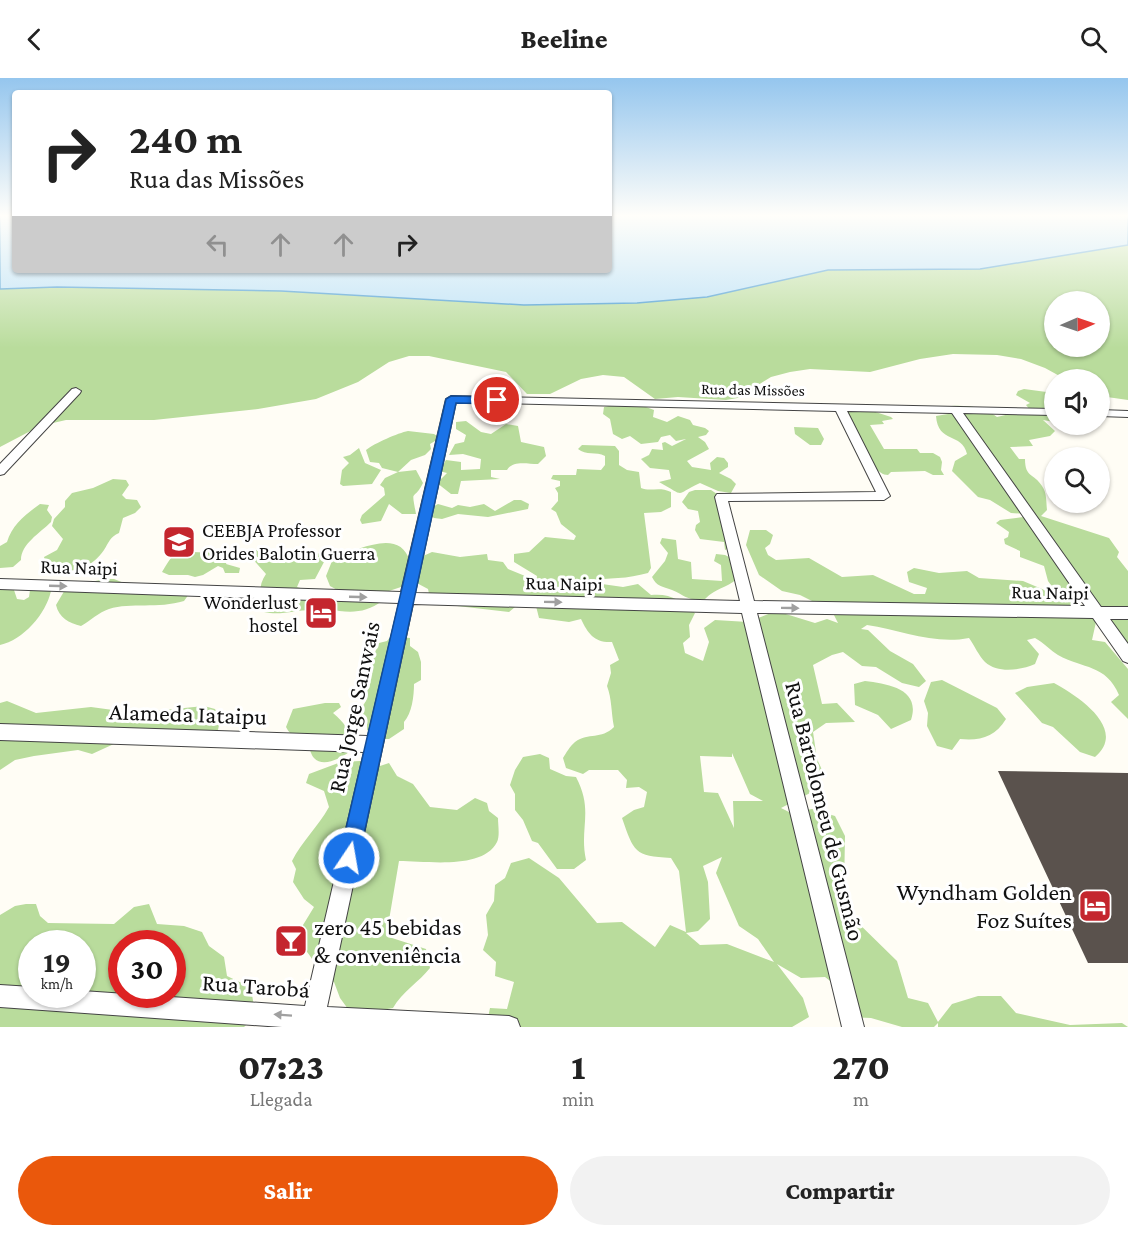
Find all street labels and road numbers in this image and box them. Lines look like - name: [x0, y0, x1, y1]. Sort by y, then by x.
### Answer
- street label: Rua das Missões: [701, 380, 805, 399]
- street label: Rua Naipi: [40, 555, 118, 580]
- street label: Rua Naipi: [525, 571, 603, 596]
- street label: Rua Naipi: [1011, 580, 1089, 605]
- street label: Rua Jorge Sanwais: [322, 619, 385, 795]
- street label: Rua Bartolomeu de Gusmão: [780, 678, 871, 943]
- street label: Alameda Iataipu: [109, 697, 268, 730]
- street label: Rua Tarobá: [201, 968, 311, 1003]

